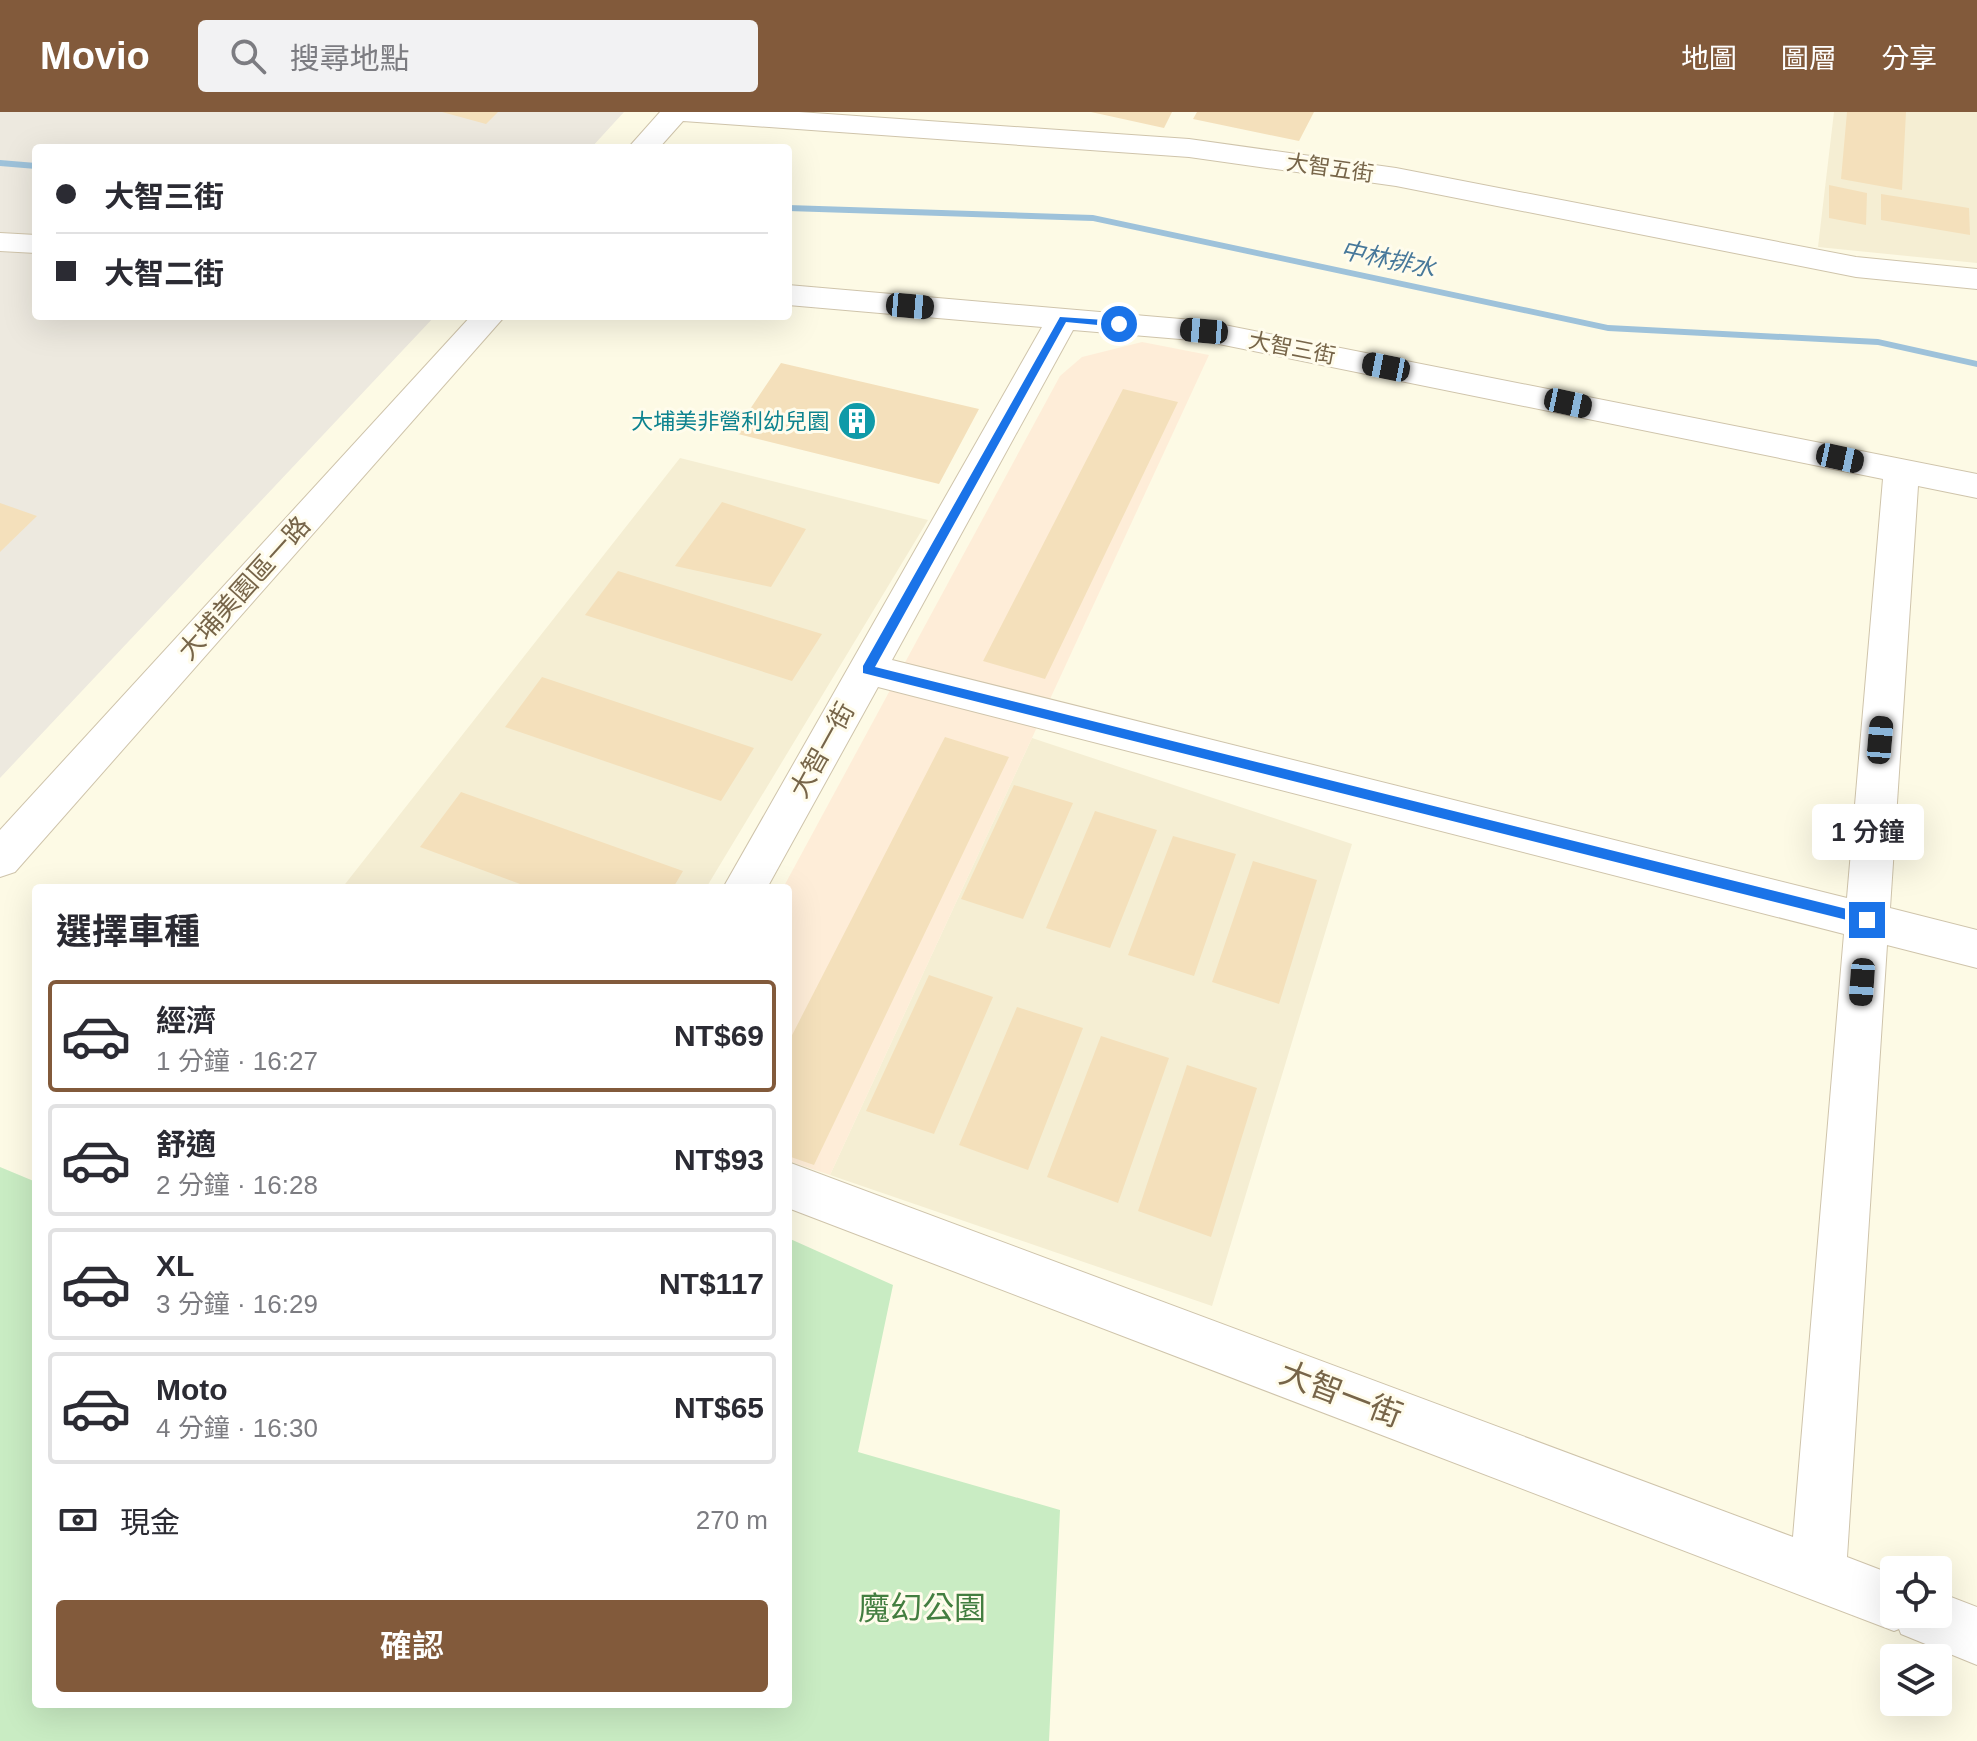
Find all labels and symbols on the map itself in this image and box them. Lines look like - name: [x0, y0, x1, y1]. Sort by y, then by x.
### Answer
- street label: 大智五街: [1285, 149, 1375, 187]
- water label: 中林排水: [1338, 236, 1439, 282]
- car: [885, 292, 935, 320]
- route start: [1101, 306, 1137, 342]
- car: [1179, 317, 1229, 345]
- street label: 大智三街: [1246, 327, 1338, 369]
- car: [1360, 351, 1412, 383]
- car: [1542, 386, 1594, 420]
- building icon: 大埔美非營利幼兒園: [836, 400, 878, 442]
- place label: 大埔美非營利幼兒園: [631, 409, 829, 434]
- car: [1814, 441, 1866, 475]
- street label: 大埔美園區一路: [172, 510, 316, 666]
- street label: 大智一街: [784, 697, 860, 803]
- car: [1866, 715, 1894, 765]
- callout: 1 分鐘: [1811, 804, 1923, 860]
- route end: [1849, 902, 1885, 938]
- car: [1848, 957, 1876, 1007]
- street label: 大智一街: [1275, 1354, 1407, 1434]
- park label: 魔幻公園: [858, 1590, 986, 1626]

